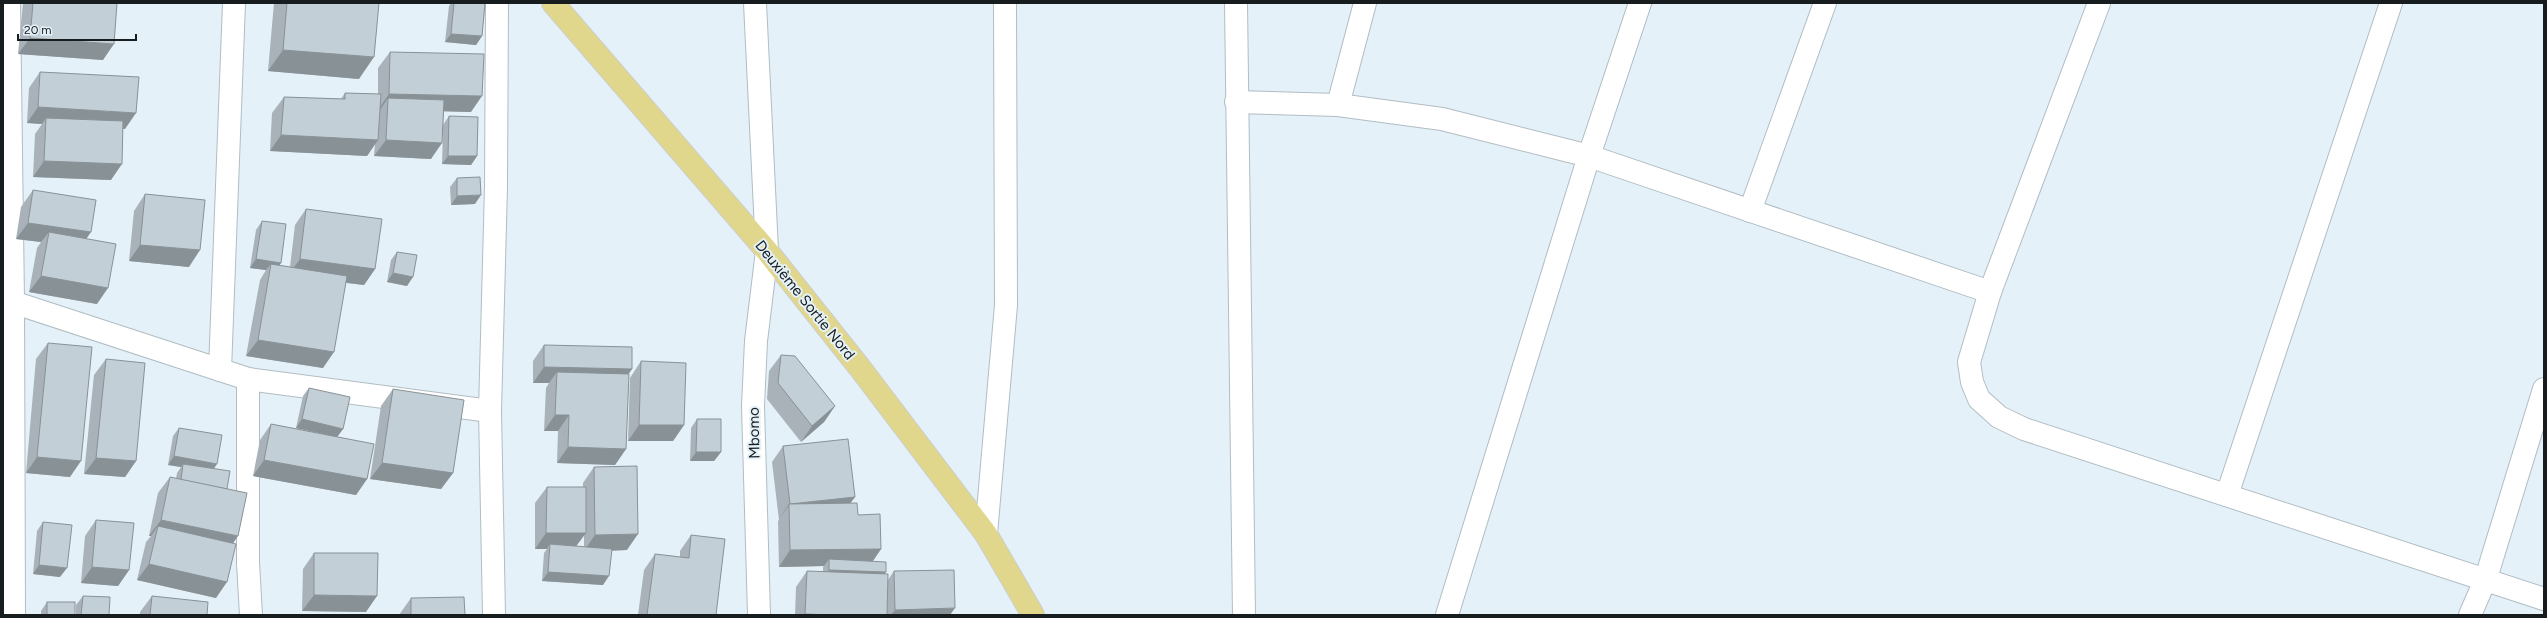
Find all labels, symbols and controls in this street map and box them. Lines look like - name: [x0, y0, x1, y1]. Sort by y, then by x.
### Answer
- scale bar: [18, 16, 136, 42]
- text: 20 m: [24, 23, 52, 37]
- street label: Deuxième Sortie Nord: [751, 237, 859, 363]
- street label: Mbomo: [745, 407, 763, 459]

